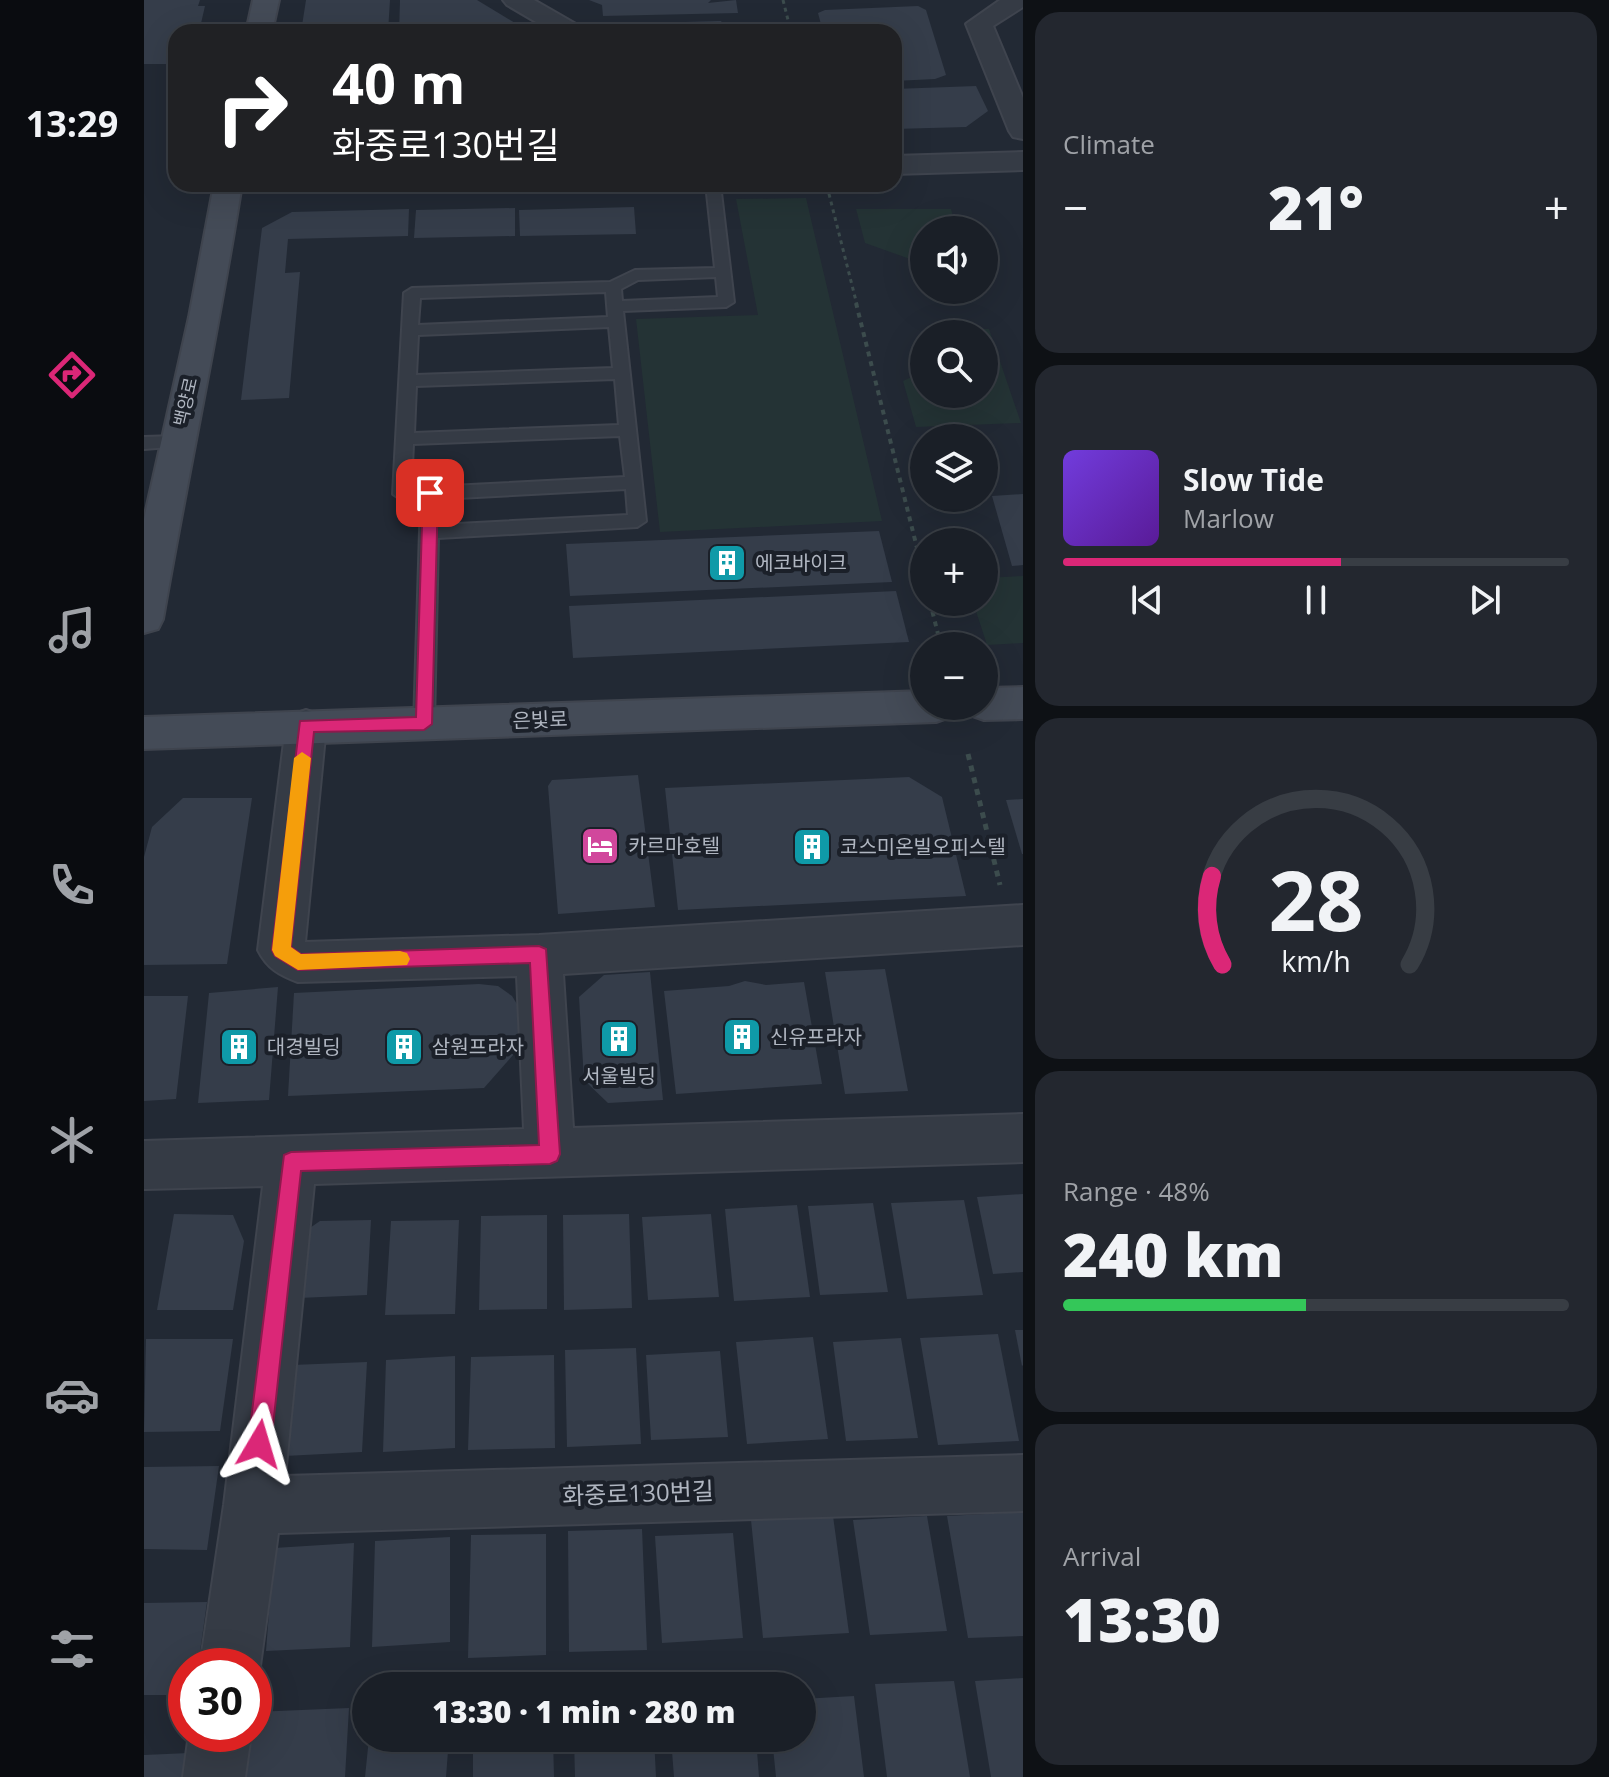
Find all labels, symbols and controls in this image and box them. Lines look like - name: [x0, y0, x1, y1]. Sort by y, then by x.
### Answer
- text: 40 m: [332, 44, 466, 120]
- icon: right: [200, 56, 304, 160]
- text: 13:29: [26, 99, 118, 148]
- text: 화중로130번길: [332, 120, 559, 169]
- text: Climate: [1063, 126, 1155, 162]
- text: 21°: [1268, 166, 1364, 248]
- text: −: [1063, 177, 1088, 237]
- text: +: [1544, 177, 1569, 237]
- map controls: [910, 216, 998, 720]
- button: sound: [910, 216, 998, 304]
- button: search: [910, 320, 998, 408]
- icon: directions: [44, 347, 100, 403]
- street label: 백양로: [168, 375, 202, 429]
- button: layers: [910, 424, 998, 512]
- pin: [396, 459, 464, 527]
- text: Slow Tide: [1183, 459, 1324, 500]
- icon: arrive: [408, 471, 452, 515]
- text: Marlow: [1183, 500, 1274, 536]
- button: +: [910, 528, 998, 616]
- building icon: 에코바이크: [706, 542, 748, 584]
- place label: 에코바이크: [755, 549, 847, 576]
- icon: previous: [1125, 578, 1169, 622]
- icon: pause: [1294, 578, 1338, 622]
- icon: next: [1463, 578, 1507, 622]
- icon: music: [44, 602, 100, 658]
- button: −: [910, 632, 998, 720]
- street label: 은빛로: [512, 705, 568, 734]
- hotel icon: 카르마호텔: [579, 825, 621, 867]
- building icon: 코스미온빌오피스텔: [791, 826, 833, 868]
- place label: 카르마호텔: [628, 832, 720, 859]
- place label: 코스미온빌오피스텔: [840, 833, 1006, 860]
- text: 28: [1268, 841, 1364, 954]
- icon: phone: [44, 857, 100, 913]
- text: km/h: [1281, 941, 1351, 980]
- building icon: 신유프라자: [721, 1016, 763, 1058]
- building icon: 서울빌딩: [598, 1018, 640, 1060]
- place label: 신유프라자: [770, 1023, 862, 1050]
- building icon: 대경빌딩: [218, 1026, 260, 1068]
- building icon: 삼원프라자: [383, 1026, 425, 1068]
- place label: 대경빌딩: [267, 1033, 341, 1060]
- place label: 삼원프라자: [432, 1033, 524, 1060]
- place label: 서울빌딩: [582, 1062, 656, 1089]
- icon: climate: [44, 1112, 100, 1168]
- text: Range · 48%: [1063, 1173, 1210, 1209]
- text: 240 km: [1063, 1213, 1284, 1295]
- icon: car: [44, 1367, 100, 1423]
- position arrow: [217, 1402, 301, 1486]
- street label: 화중로130번길: [562, 1473, 714, 1512]
- text: Arrival: [1063, 1538, 1141, 1574]
- text: 13:30: [1063, 1578, 1221, 1660]
- icon: filters: [44, 1621, 100, 1677]
- speed limit sign: 30: [168, 1648, 272, 1752]
- text: 13:30 · 1 min · 280 m: [432, 1691, 736, 1732]

